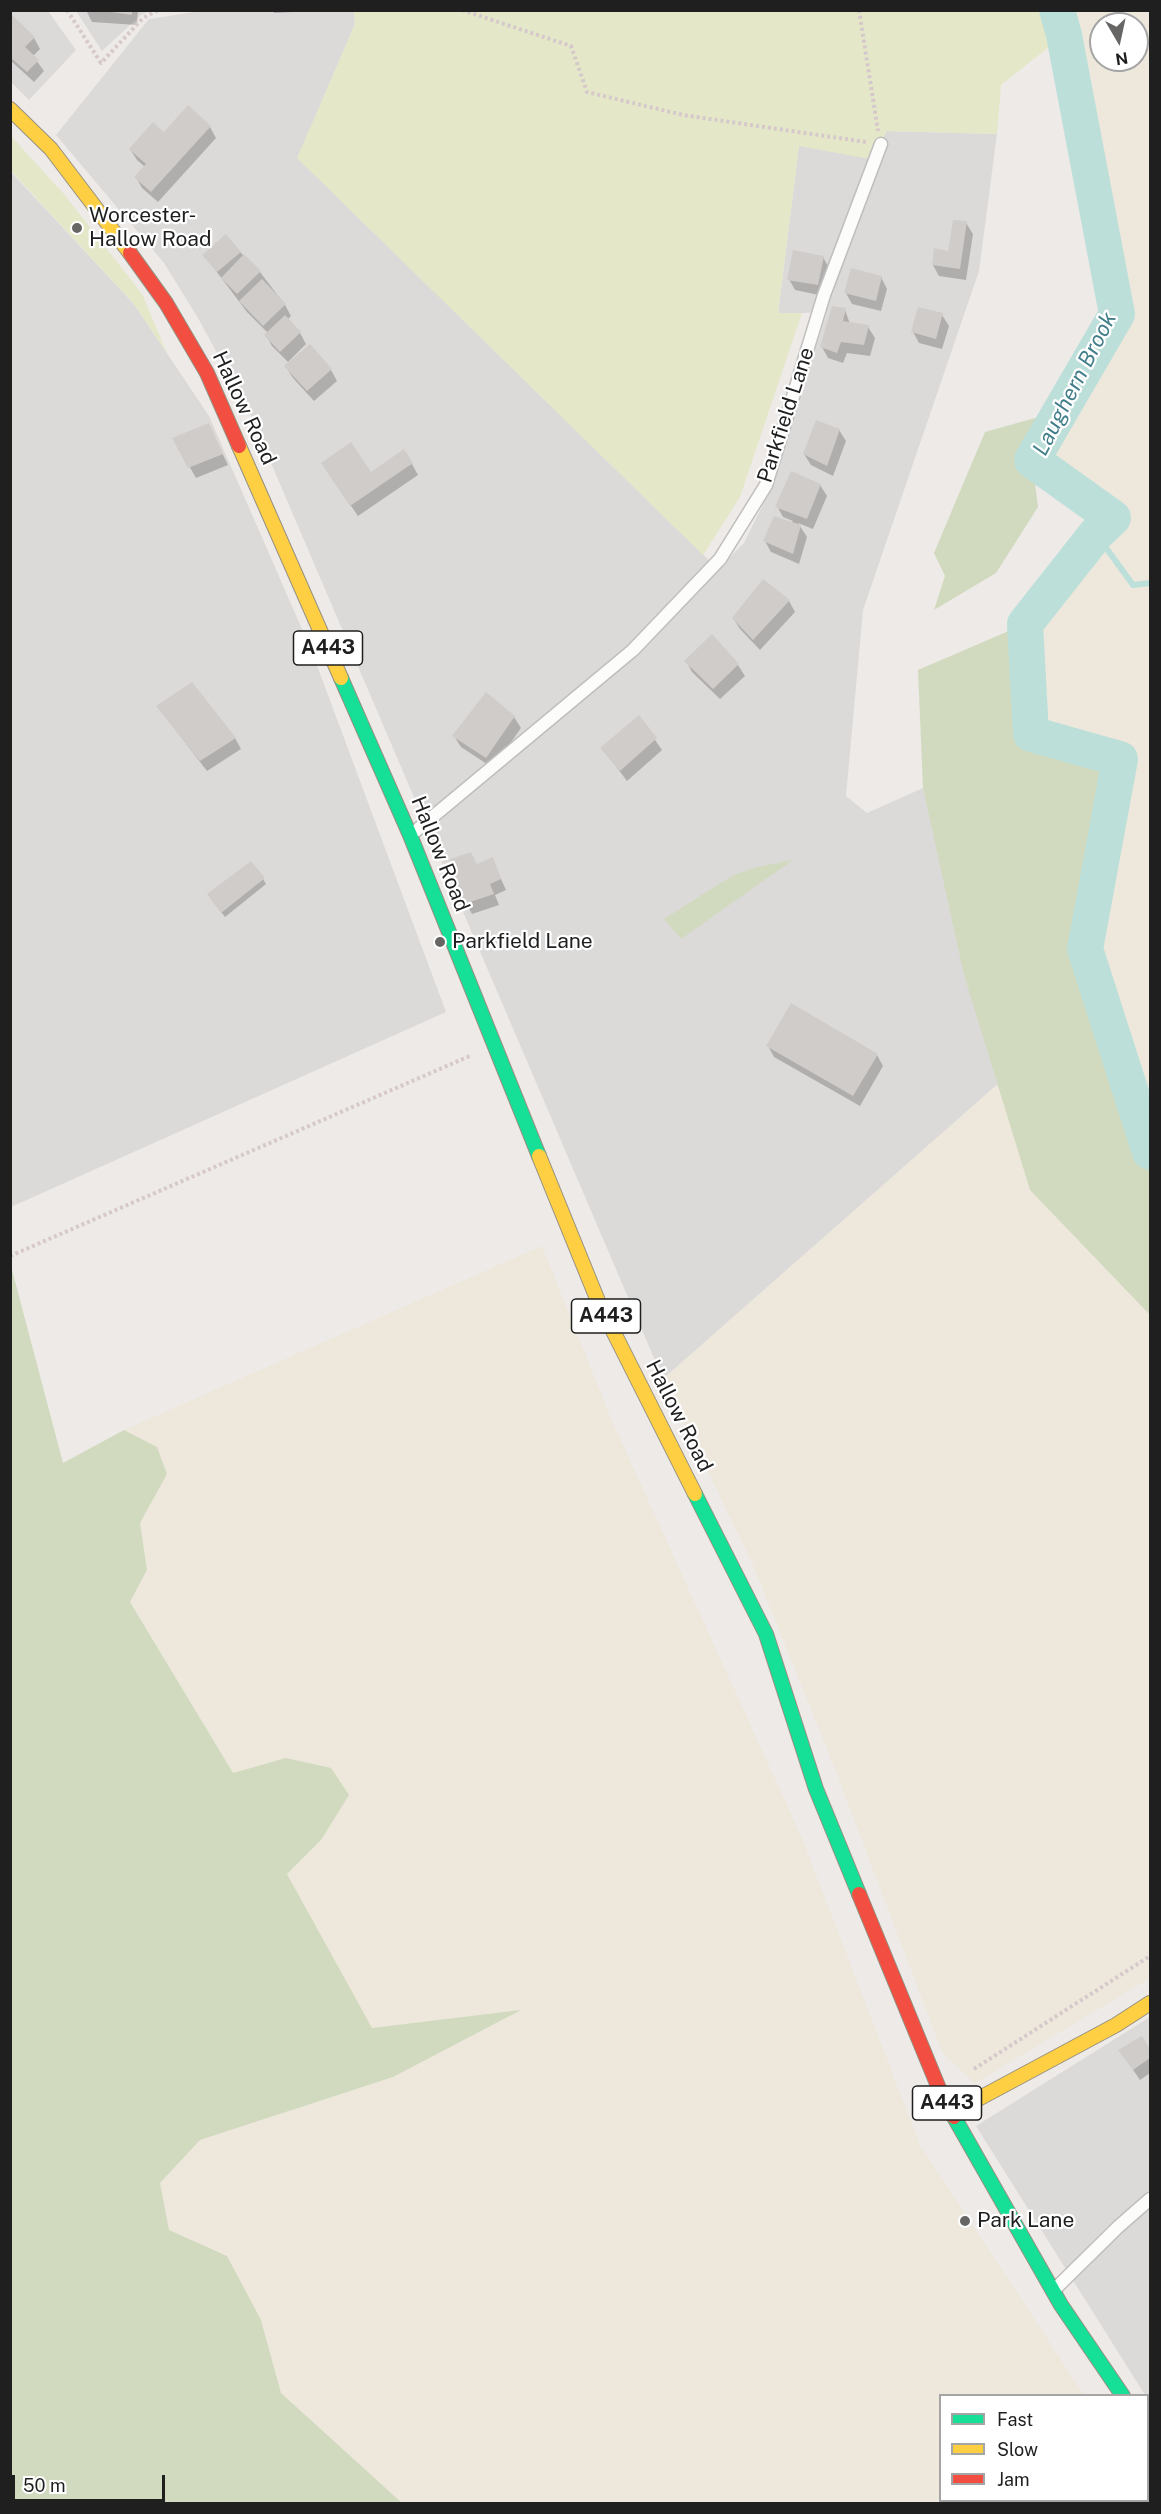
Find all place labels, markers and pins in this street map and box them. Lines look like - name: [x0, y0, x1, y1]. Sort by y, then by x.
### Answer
- place label: Worcester- Hallow Road: [89, 203, 211, 253]
- marker: Worcester- Hallow Road: [70, 221, 84, 235]
- place label: Parkfield Lane: [452, 929, 593, 955]
- marker: Parkfield Lane: [433, 935, 447, 949]
- place label: Park Lane: [977, 2208, 1074, 2234]
- marker: Park Lane: [958, 2214, 972, 2228]

